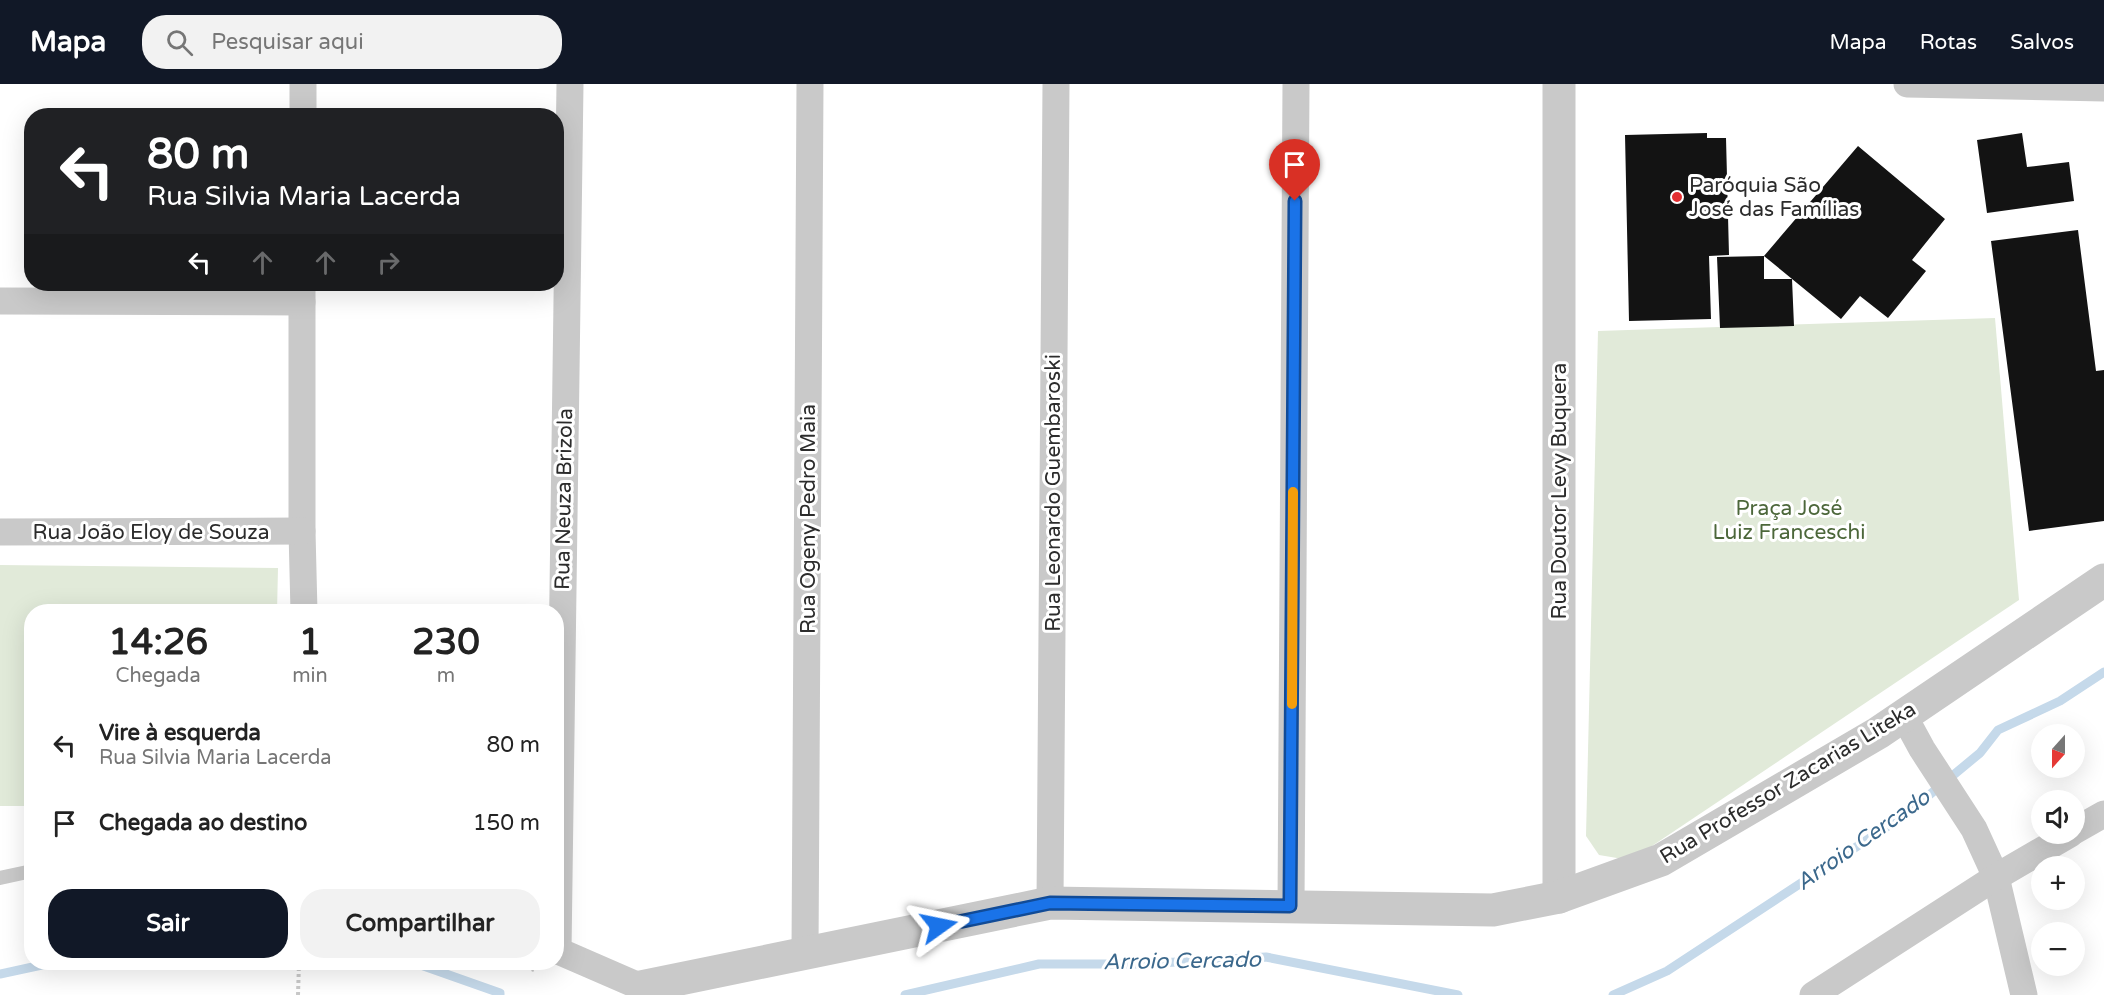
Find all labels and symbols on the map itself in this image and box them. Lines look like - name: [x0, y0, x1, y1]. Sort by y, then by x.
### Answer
- pin: [1269, 139, 1320, 201]
- place label: Paróquia São José das Famílias: [1689, 173, 1859, 222]
- marker: Paróquia São José das Famílias: [1670, 190, 1684, 204]
- street label: Rua Leonardo Guembaroski: [1041, 354, 1066, 632]
- street label: Rua Doutor Levy Buquera: [1547, 363, 1572, 619]
- street label: Rua Ogeny Pedro Maia: [796, 404, 821, 634]
- street label: Rua Neuza Brizola: [550, 408, 578, 590]
- park label: Praça José Luiz Franceschi: [1712, 496, 1866, 545]
- street label: Rua João Eloy de Souza: [33, 520, 269, 545]
- street label: Rua Professor Zacarias Liteka: [1656, 697, 1920, 869]
- north arrow: [2031, 724, 2085, 778]
- water label: Arroio Cercado: [1791, 783, 1936, 896]
- position arrow: [907, 894, 971, 958]
- water label: Arroio Cercado: [1103, 947, 1263, 975]

